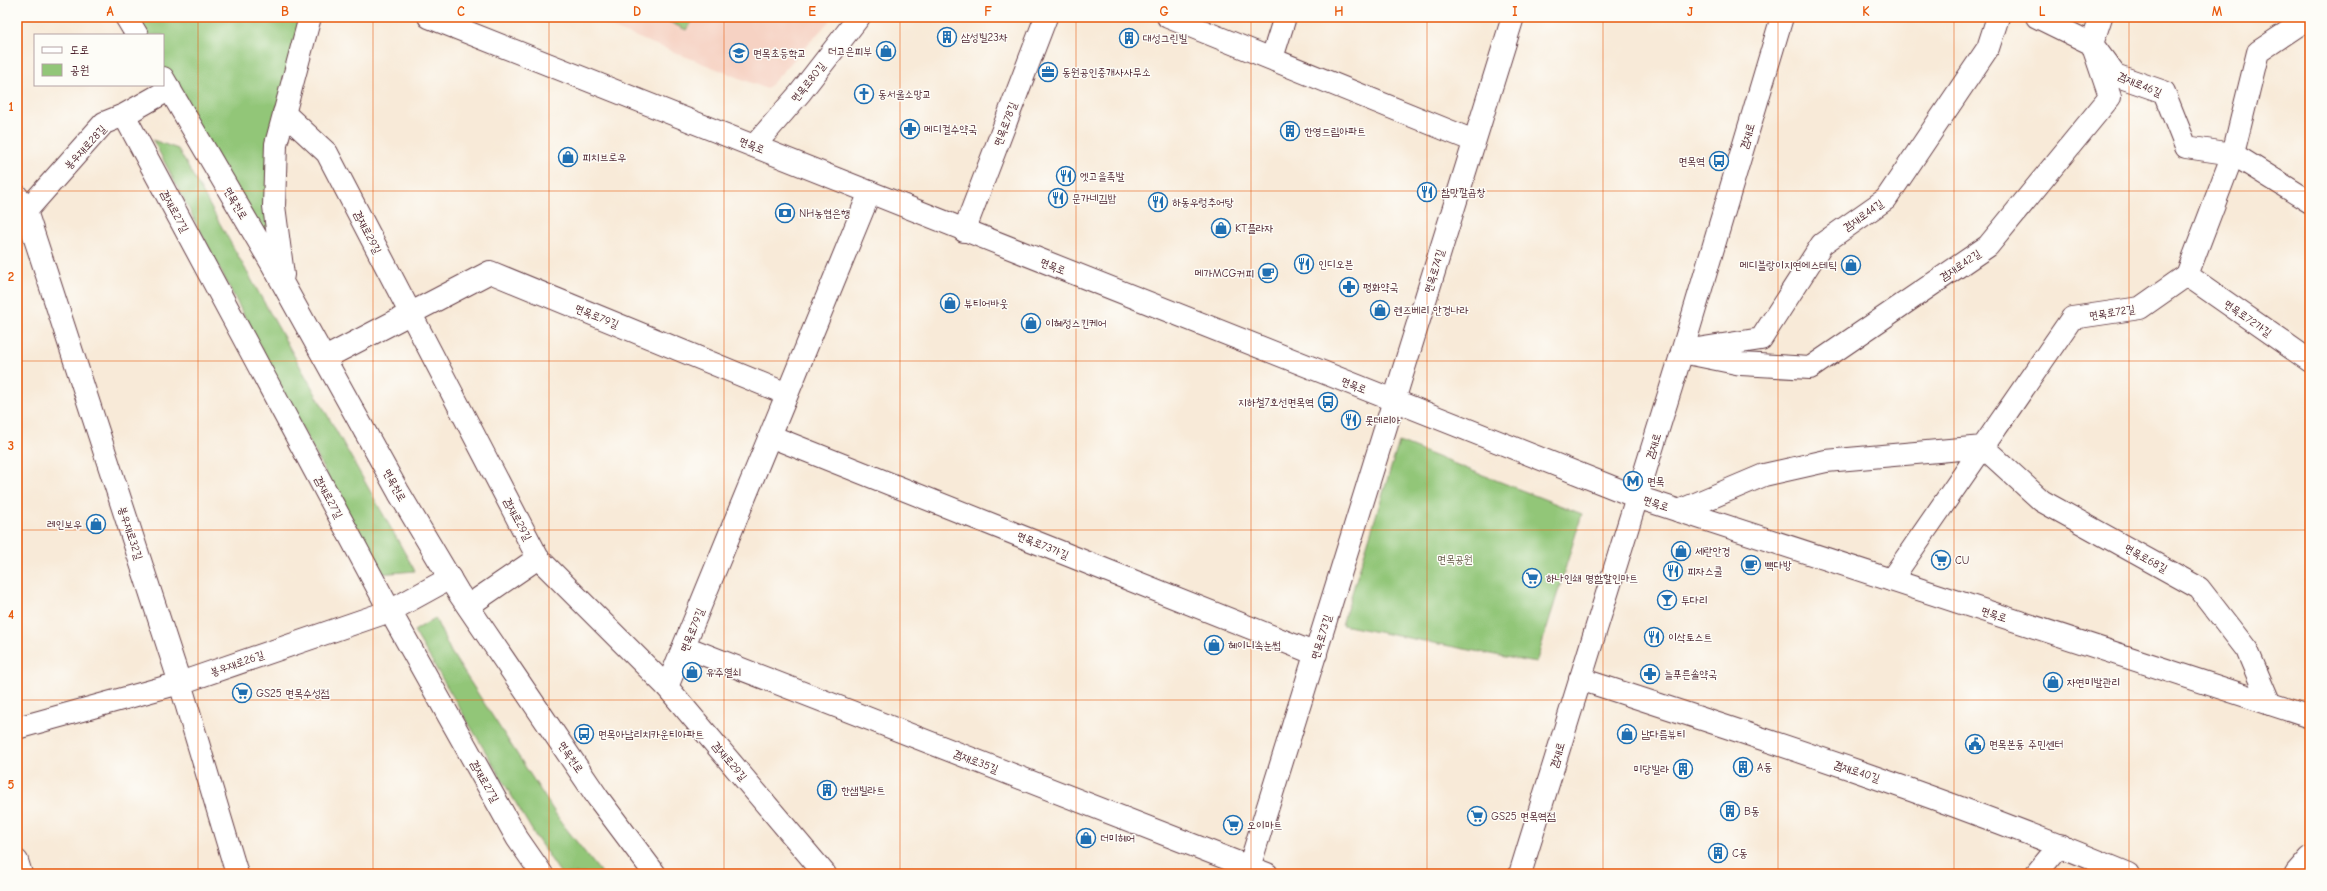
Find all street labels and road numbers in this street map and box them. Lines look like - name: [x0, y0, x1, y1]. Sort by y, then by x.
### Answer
- street label: 면목로80길: [788, 60, 829, 105]
- street label: 겸재로46길: [2116, 69, 2164, 100]
- street label: 면목로78길: [991, 100, 1020, 148]
- street label: 겸재로: [1737, 121, 1758, 151]
- street label: 봉우재로28길: [62, 122, 109, 172]
- street label: 면목로: [737, 134, 767, 157]
- street label: 면목천로: [221, 185, 250, 222]
- street label: 겸재로27길: [158, 188, 191, 235]
- street label: 겸재로44길: [1841, 197, 1886, 234]
- street label: 겸재로29길: [351, 208, 384, 256]
- street label: 겸재로42길: [1937, 247, 1983, 284]
- street label: 면목로74길: [1422, 248, 1447, 295]
- street label: 면목로: [1038, 255, 1068, 278]
- street label: 면목로72가길: [2221, 297, 2274, 340]
- street label: 면목로79길: [573, 302, 621, 331]
- street label: 면목로72길: [2088, 302, 2136, 323]
- street label: 면목로: [1339, 374, 1369, 397]
- street label: 겸재로: [1643, 431, 1664, 461]
- street label: 면목천로: [380, 467, 409, 504]
- street label: 겸재로27길: [312, 474, 345, 521]
- street label: 면목로: [1641, 493, 1671, 514]
- street label: 겸재로29길: [501, 495, 534, 543]
- street label: 봉우재로32길: [116, 505, 145, 562]
- street label: 면목로73가길: [1015, 529, 1071, 562]
- street label: 면목로68길: [2122, 541, 2170, 576]
- street label: 면목로: [1979, 604, 2009, 625]
- street label: 면목로79길: [678, 606, 707, 654]
- street label: 면목로73길: [1309, 613, 1334, 661]
- street label: 봉우재로26길: [209, 648, 266, 679]
- street label: 면목천로: [555, 739, 586, 776]
- street label: 겸재로29길: [710, 739, 750, 784]
- street label: 겸재로: [1547, 740, 1568, 770]
- street label: 겸재로35길: [952, 747, 1000, 776]
- street label: 겸재로27길: [468, 758, 502, 805]
- street label: 겸재로40길: [1832, 758, 1882, 785]

